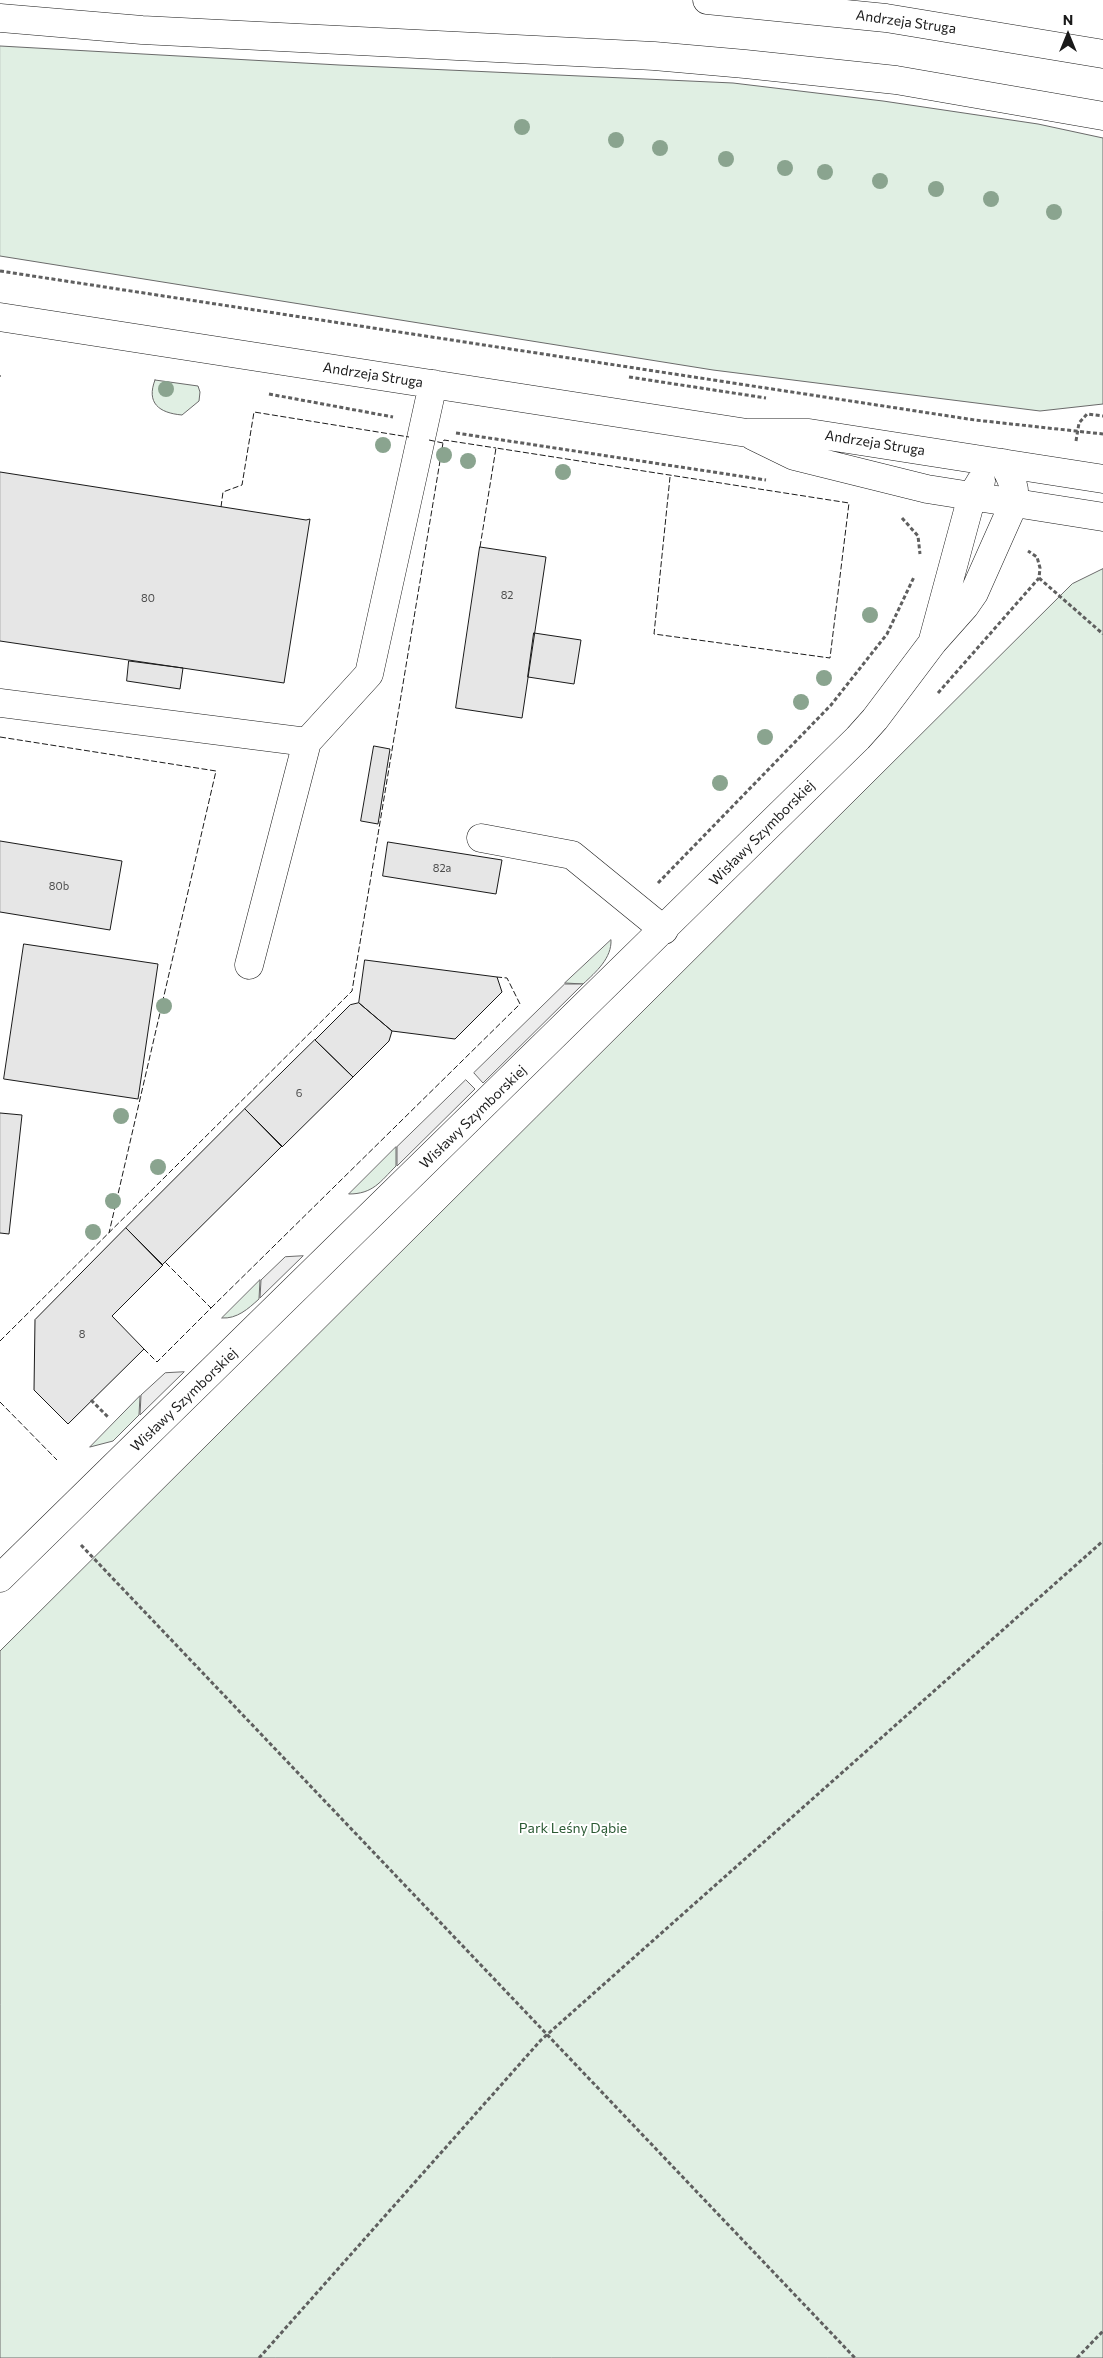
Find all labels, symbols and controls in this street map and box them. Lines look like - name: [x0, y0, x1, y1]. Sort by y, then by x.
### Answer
- street label: Andrzeja Struga: [855, 7, 957, 37]
- north arrow: [1043, 10, 1093, 60]
- text: N: [1063, 11, 1073, 28]
- street label: Andrzeja Struga: [322, 359, 424, 391]
- street label: Andrzeja Struga: [824, 427, 926, 459]
- house number: 82: [501, 588, 513, 602]
- house number: 80: [141, 591, 155, 605]
- street label: Wisławy Szymborskiej: [706, 777, 818, 889]
- house number: 82a: [433, 861, 451, 875]
- house number: 80b: [49, 879, 69, 893]
- street label: Wisławy Szymborskiej: [416, 1062, 530, 1172]
- house number: 6: [296, 1086, 302, 1100]
- house number: 8: [79, 1327, 85, 1341]
- street label: Wisławy Szymborskiej: [127, 1345, 241, 1455]
- park label: Park Leśny Dąbie: [519, 1820, 627, 1836]

